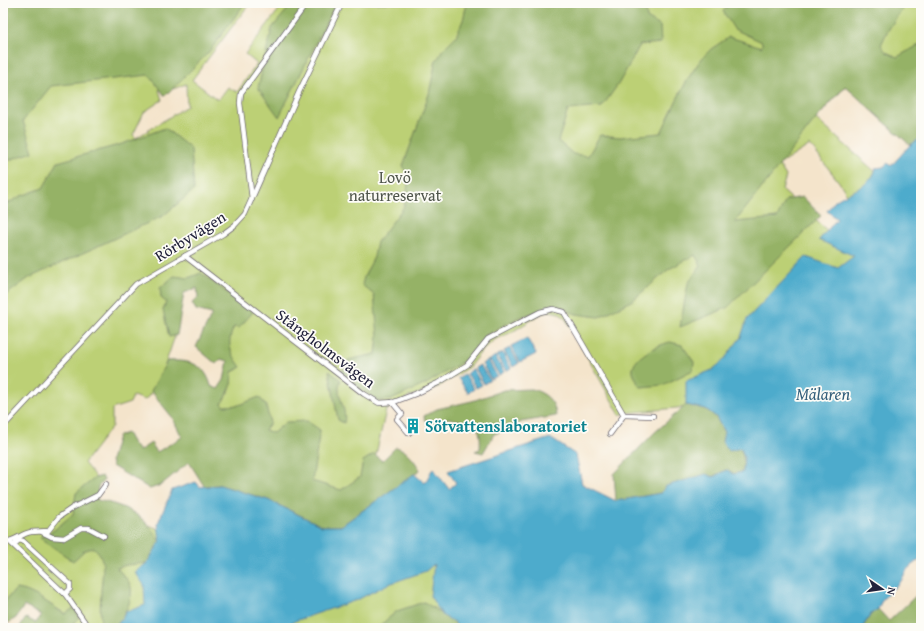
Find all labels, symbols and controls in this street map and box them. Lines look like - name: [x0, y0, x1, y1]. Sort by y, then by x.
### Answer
- park label: Lovö naturreservat: [349, 165, 442, 207]
- street label: Rörbyvägen: [150, 205, 230, 267]
- street label: Stångholmsvägen: [271, 303, 381, 393]
- water label: Mälaren: [796, 381, 850, 406]
- place label: Sötvattenslaboratoriet: [425, 414, 587, 438]
- building icon: Sötvattenslaboratoriet: [404, 417, 422, 435]
- north arrow: [862, 569, 902, 609]
- text: N: [883, 586, 900, 597]

